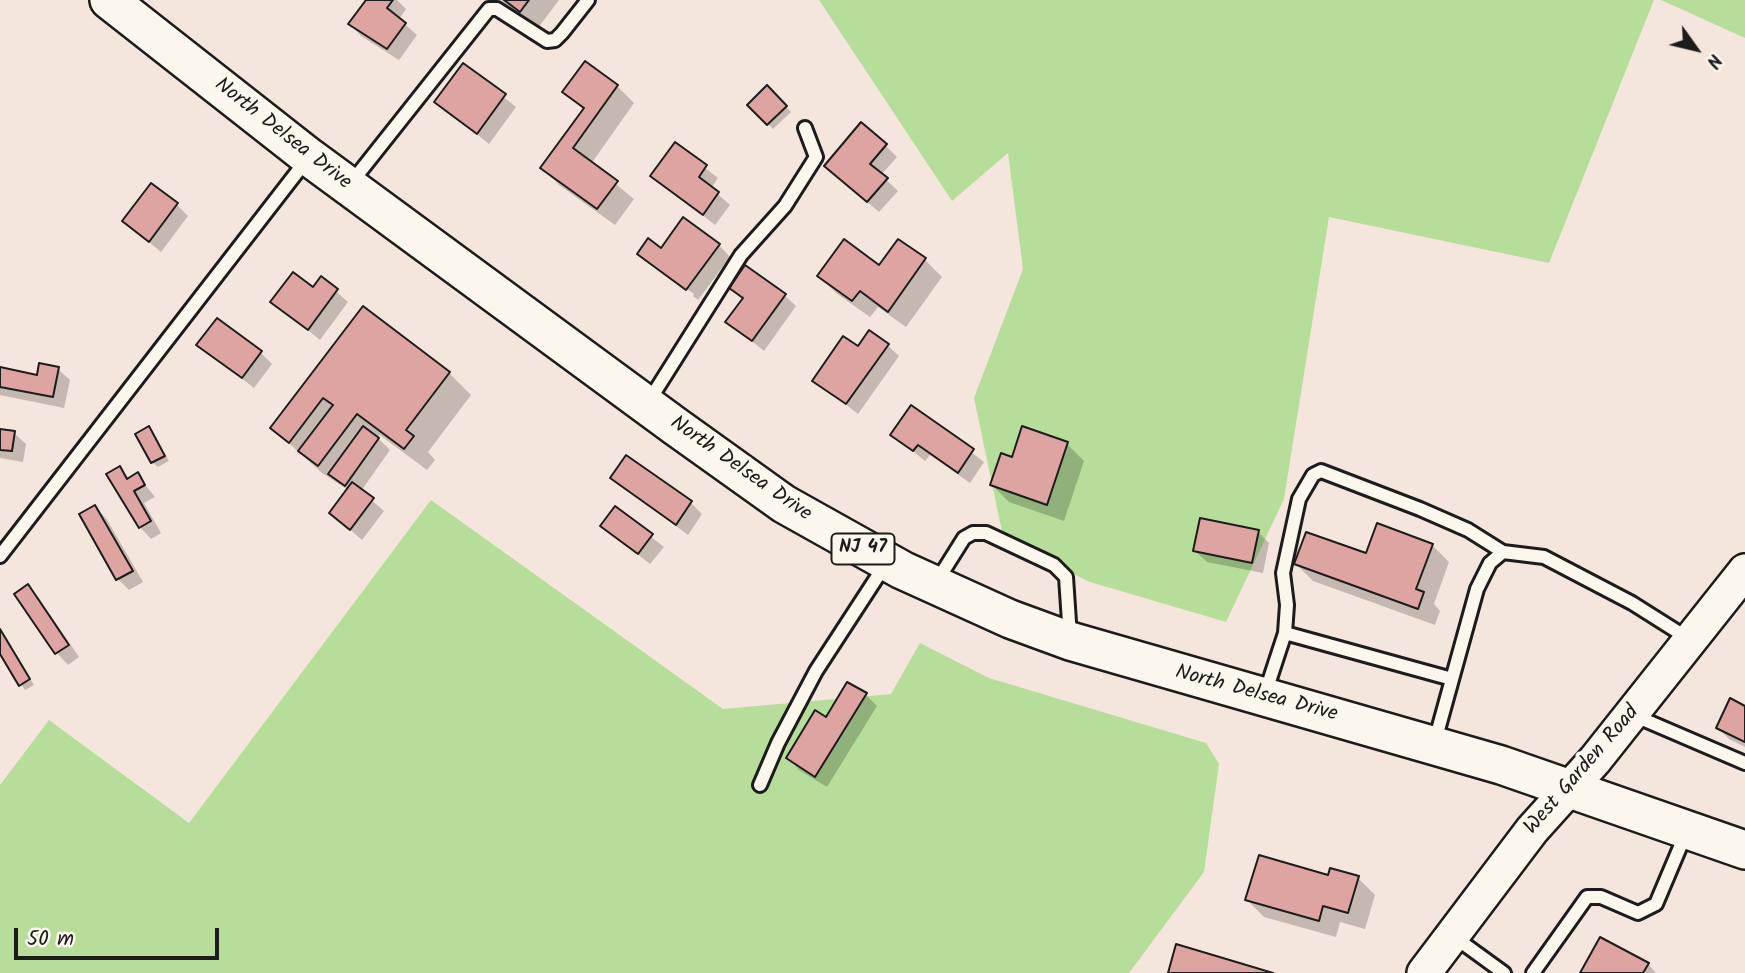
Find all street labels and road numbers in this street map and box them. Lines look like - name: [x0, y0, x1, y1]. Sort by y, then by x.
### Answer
- street label: North Delsea Drive: [208, 74, 356, 196]
- street label: North Delsea Drive: [664, 412, 816, 528]
- road number: NJ 47: [832, 534, 894, 564]
- street label: North Delsea Drive: [1172, 661, 1340, 729]
- street label: West Garden Road: [1520, 701, 1646, 841]

